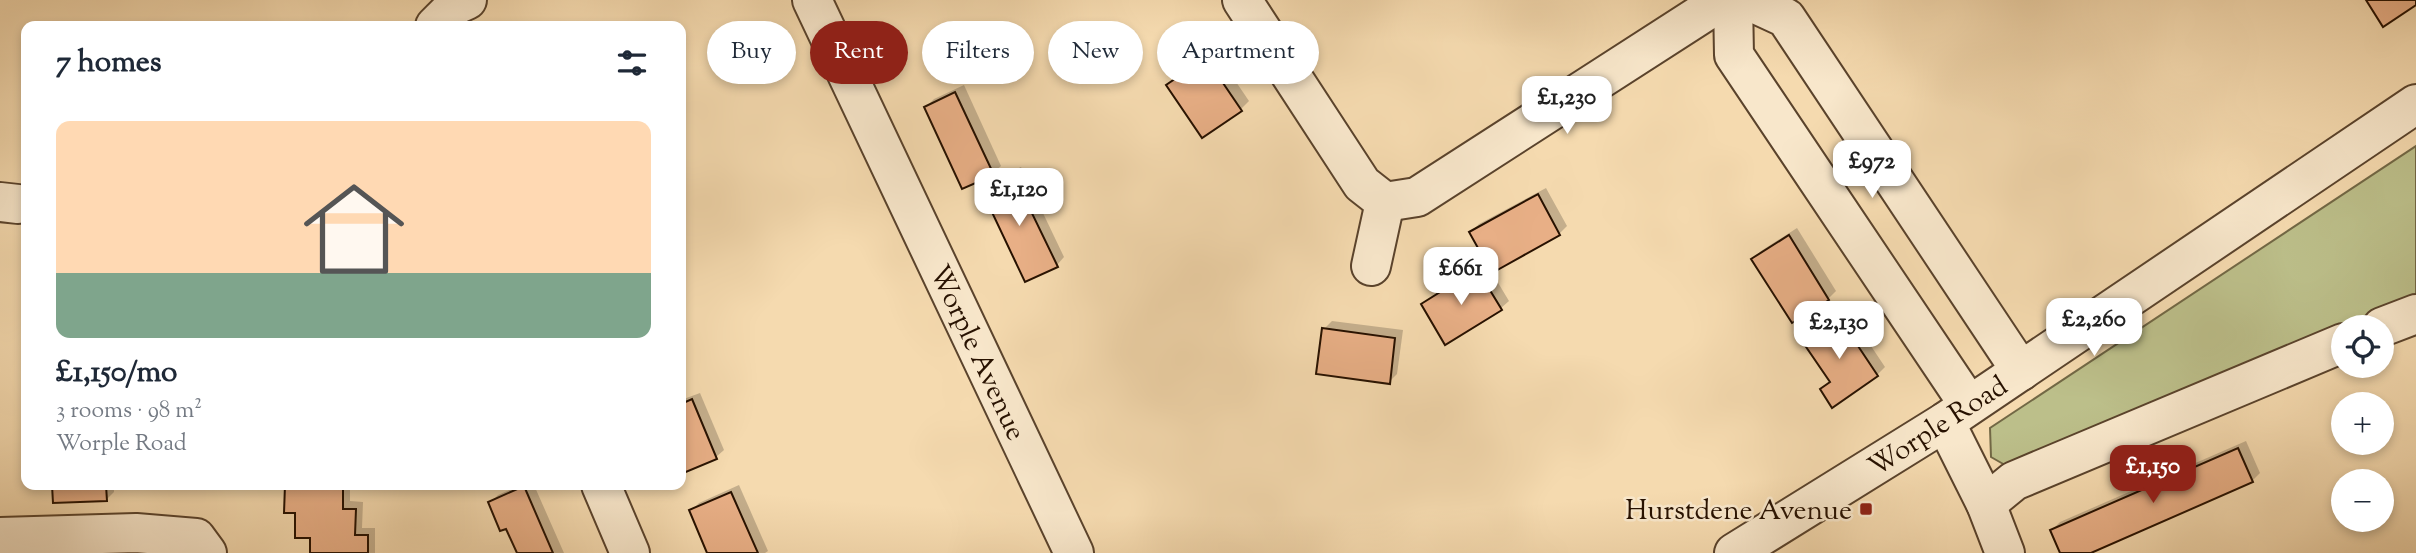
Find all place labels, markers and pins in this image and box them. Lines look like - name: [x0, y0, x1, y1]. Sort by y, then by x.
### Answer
- pin: £1,230: [1510, 76, 1624, 136]
- pin: £972: [1831, 140, 1913, 200]
- pin: £1,120: [962, 168, 1076, 228]
- pin: £661: [1420, 247, 1502, 307]
- pin: £2,260: [2037, 298, 2151, 358]
- pin: £2,130: [1782, 302, 1896, 361]
- pin: £1,150: [2096, 446, 2210, 505]
- place label: Hurstdene Avenue: [1625, 492, 1852, 532]
- marker: Hurstdene Avenue: [1858, 501, 1874, 517]

